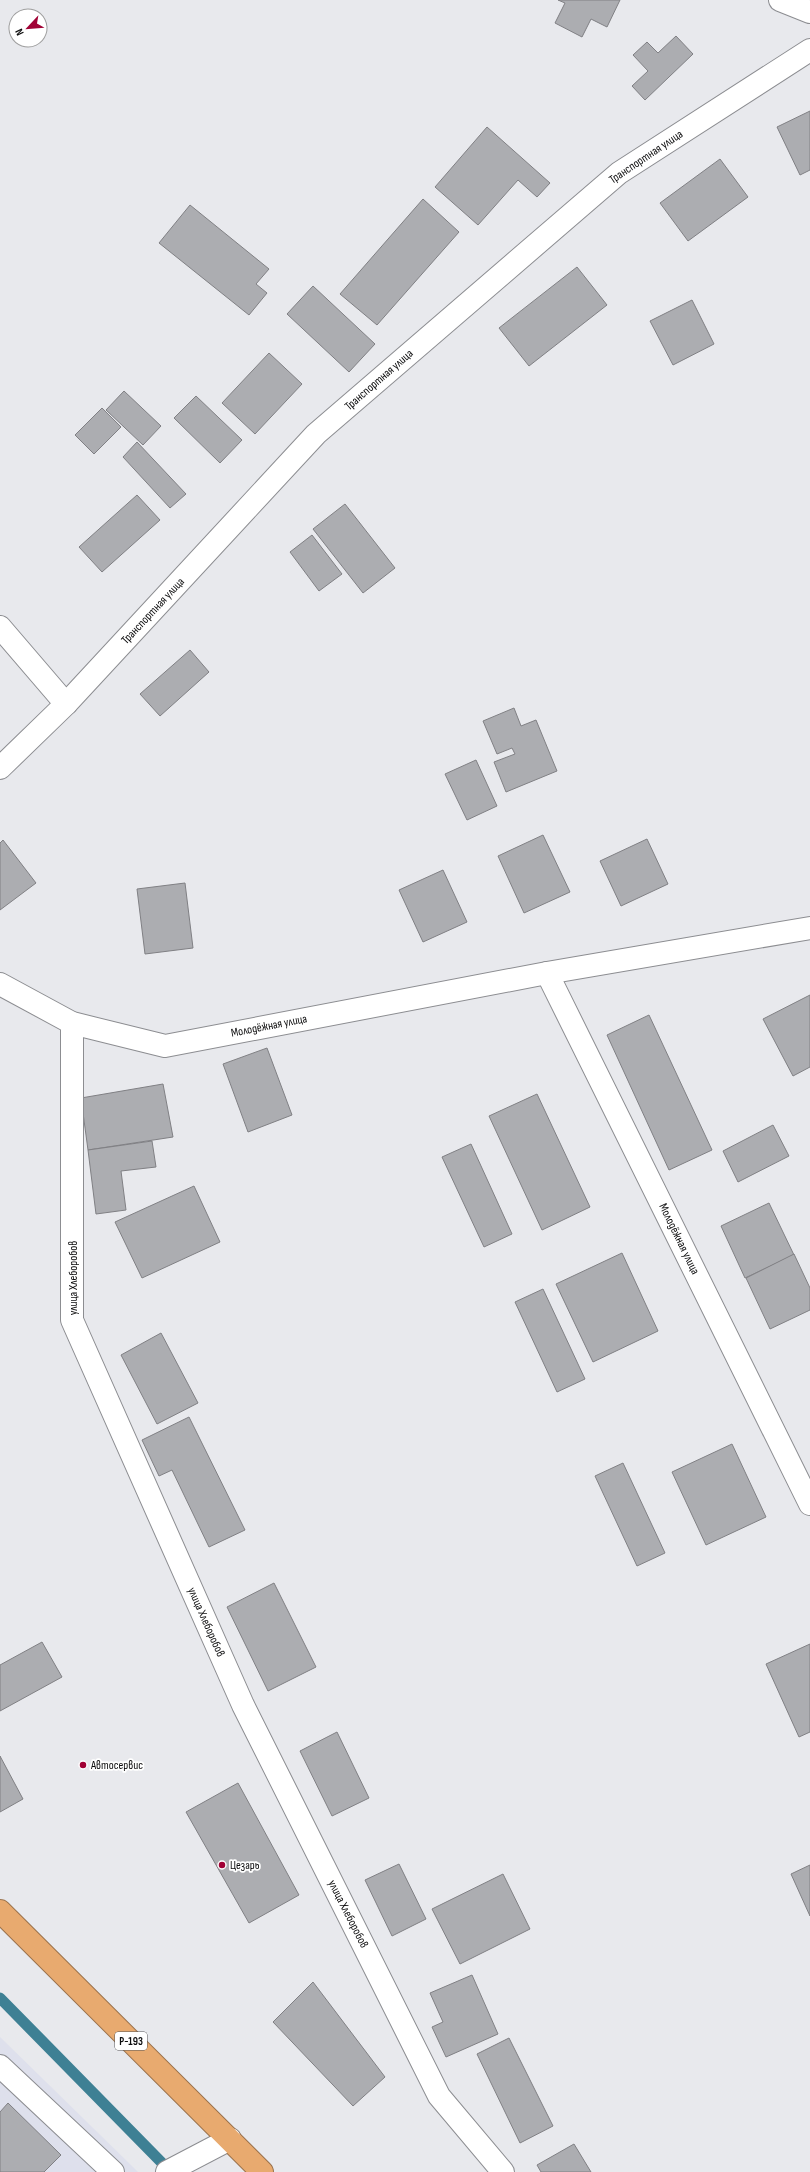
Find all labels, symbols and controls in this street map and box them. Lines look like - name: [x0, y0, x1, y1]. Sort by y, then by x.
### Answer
- north arrow: [8, 8, 48, 48]
- text: N: [12, 27, 27, 38]
- street label: Транспортная улица: [606, 127, 686, 187]
- street label: Транспортная улица: [342, 346, 417, 414]
- street label: Транспортная улица: [118, 574, 188, 647]
- street label: Молодёжная улица: [230, 1011, 309, 1041]
- street label: Молодёжная улица: [655, 1201, 703, 1277]
- street label: улица Хлеборобов: [66, 1241, 81, 1315]
- street label: улица Хлеборобов: [184, 1585, 228, 1659]
- place label: Автосервис: [90, 1758, 143, 1773]
- marker: Автосервис: [78, 1760, 88, 1770]
- place label: Цезарь: [230, 1858, 260, 1873]
- marker: Цезарь: [217, 1860, 227, 1870]
- street label: улица Хлеборобов: [324, 1877, 372, 1951]
- road number: Р-193: [115, 2032, 147, 2050]

